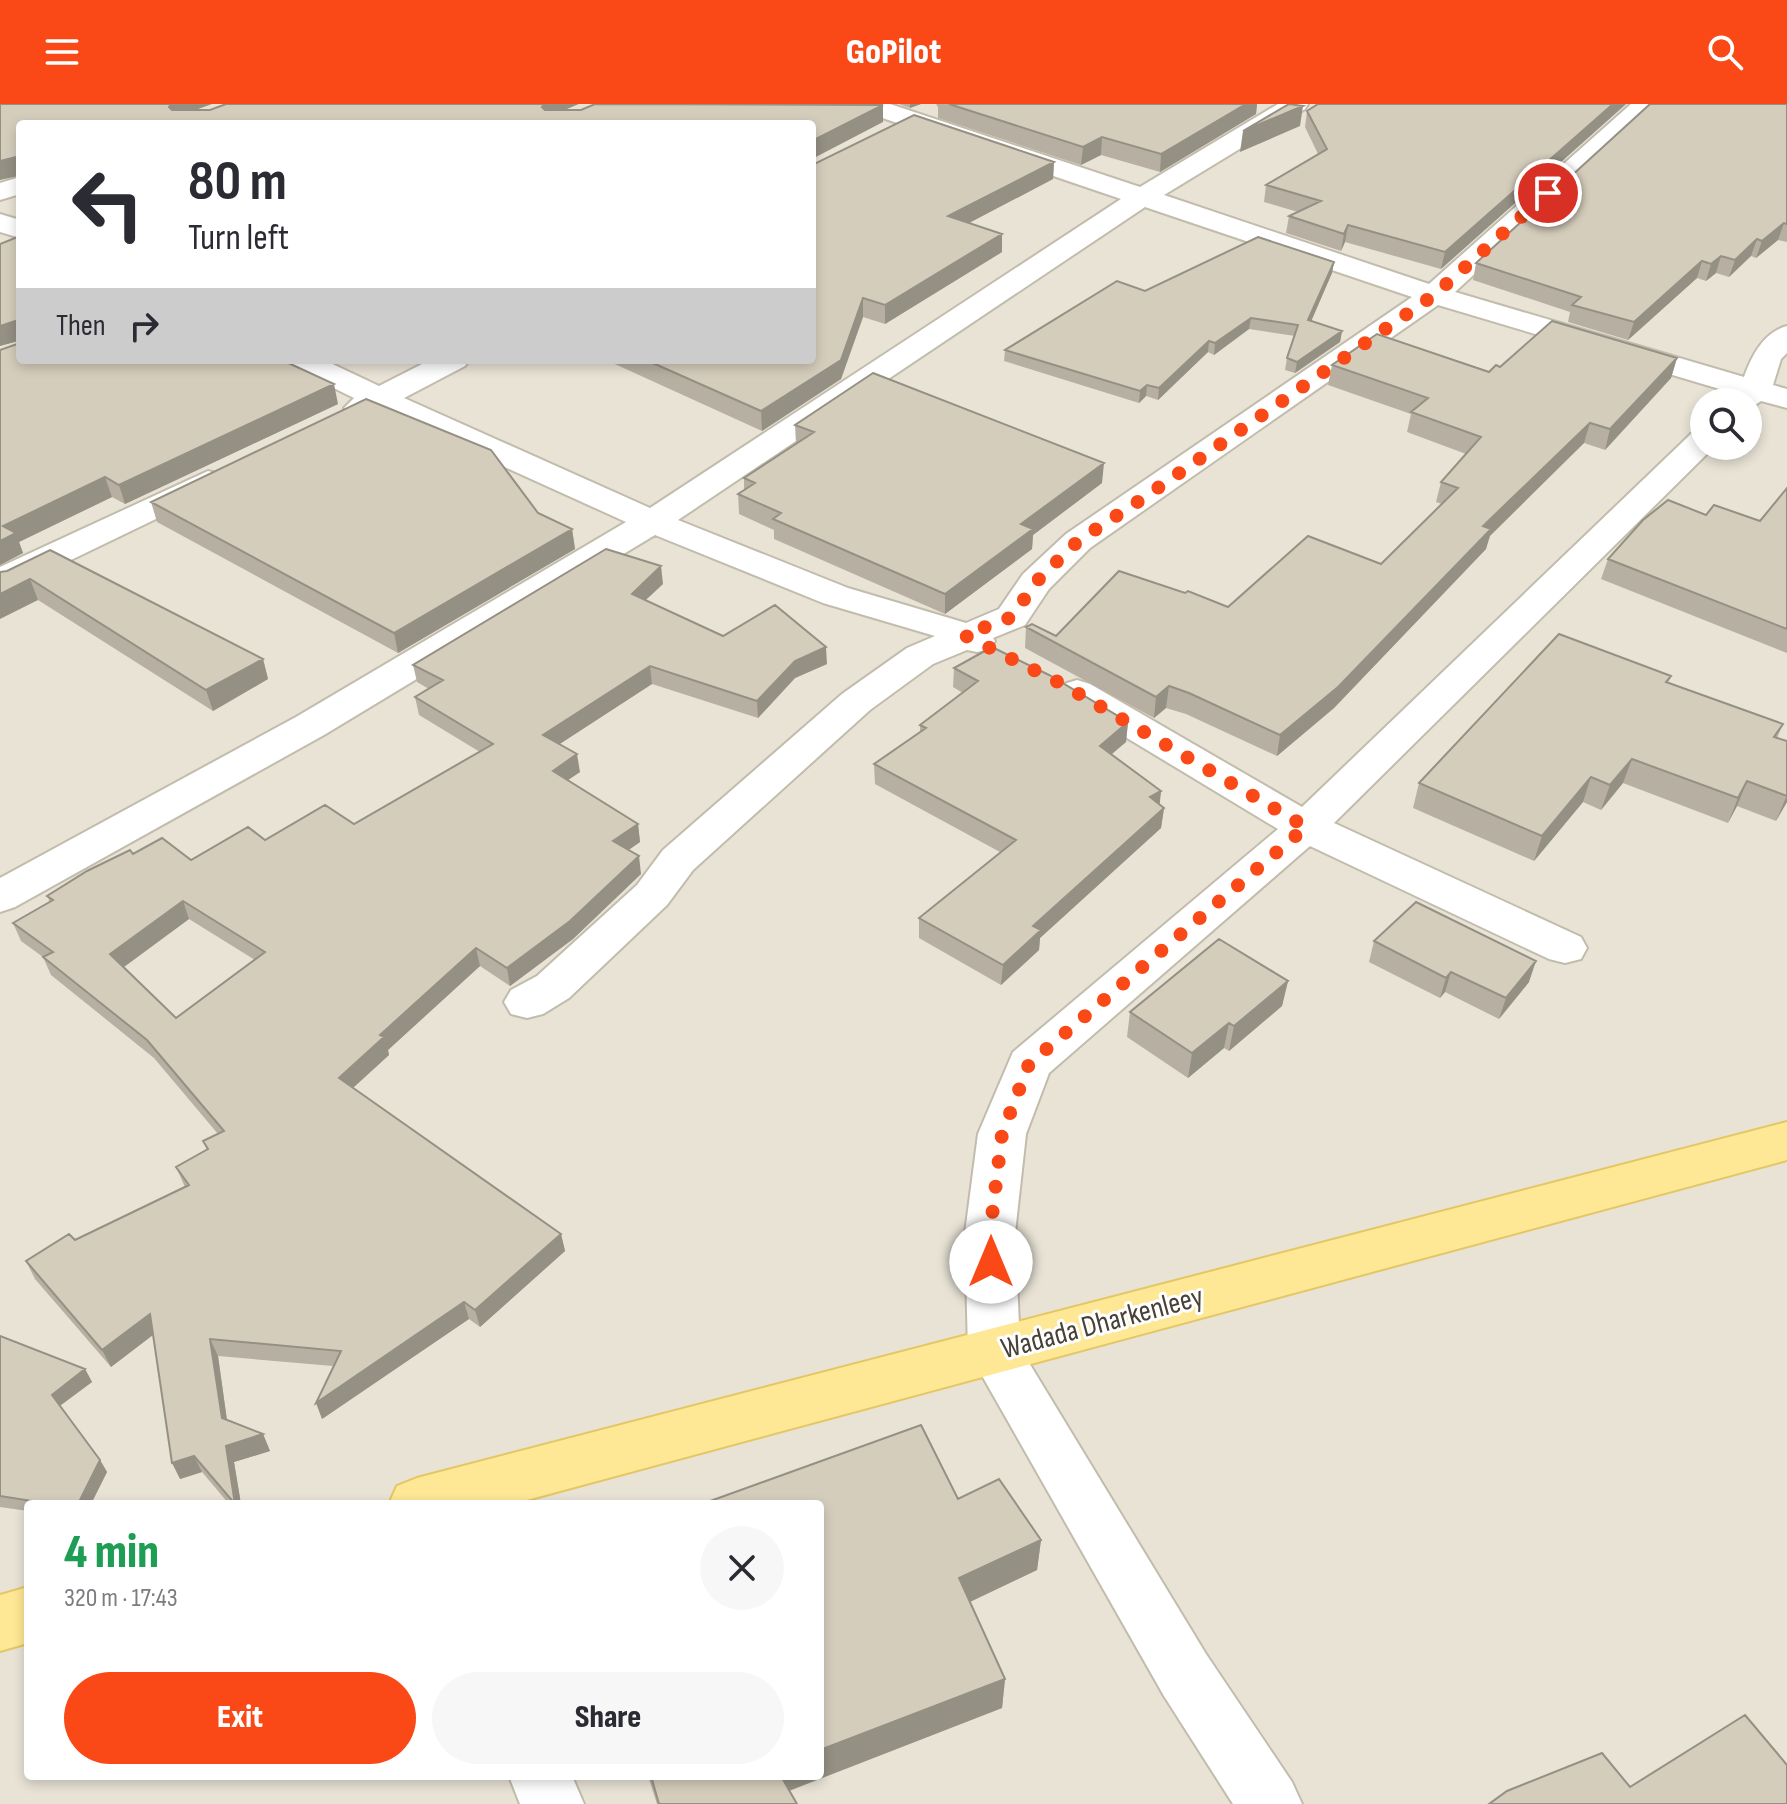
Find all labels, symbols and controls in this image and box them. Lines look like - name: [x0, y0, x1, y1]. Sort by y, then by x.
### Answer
- icon: menu: [40, 30, 84, 74]
- icon: search: [1703, 30, 1747, 74]
- text: GoPilot: [846, 31, 941, 74]
- text: 80 m: [188, 149, 287, 216]
- icon: left: [56, 152, 160, 256]
- pin: [1514, 159, 1582, 227]
- icon: arrive: [1526, 171, 1570, 215]
- text: Turn left: [188, 217, 289, 260]
- icon: right: [122, 304, 166, 348]
- text: Then: [56, 308, 106, 344]
- map controls: [1690, 388, 1762, 460]
- button: search: [1690, 388, 1762, 460]
- position arrow: [949, 1220, 1033, 1304]
- street label: Wadada Dharkenleey: [997, 1279, 1208, 1367]
- text: 4 min: [64, 1524, 159, 1581]
- button: close: [700, 1526, 784, 1610]
- text: 320 m · 17:43: [64, 1583, 178, 1614]
- button: Exit: [64, 1672, 416, 1764]
- button: Share: [432, 1672, 784, 1764]

